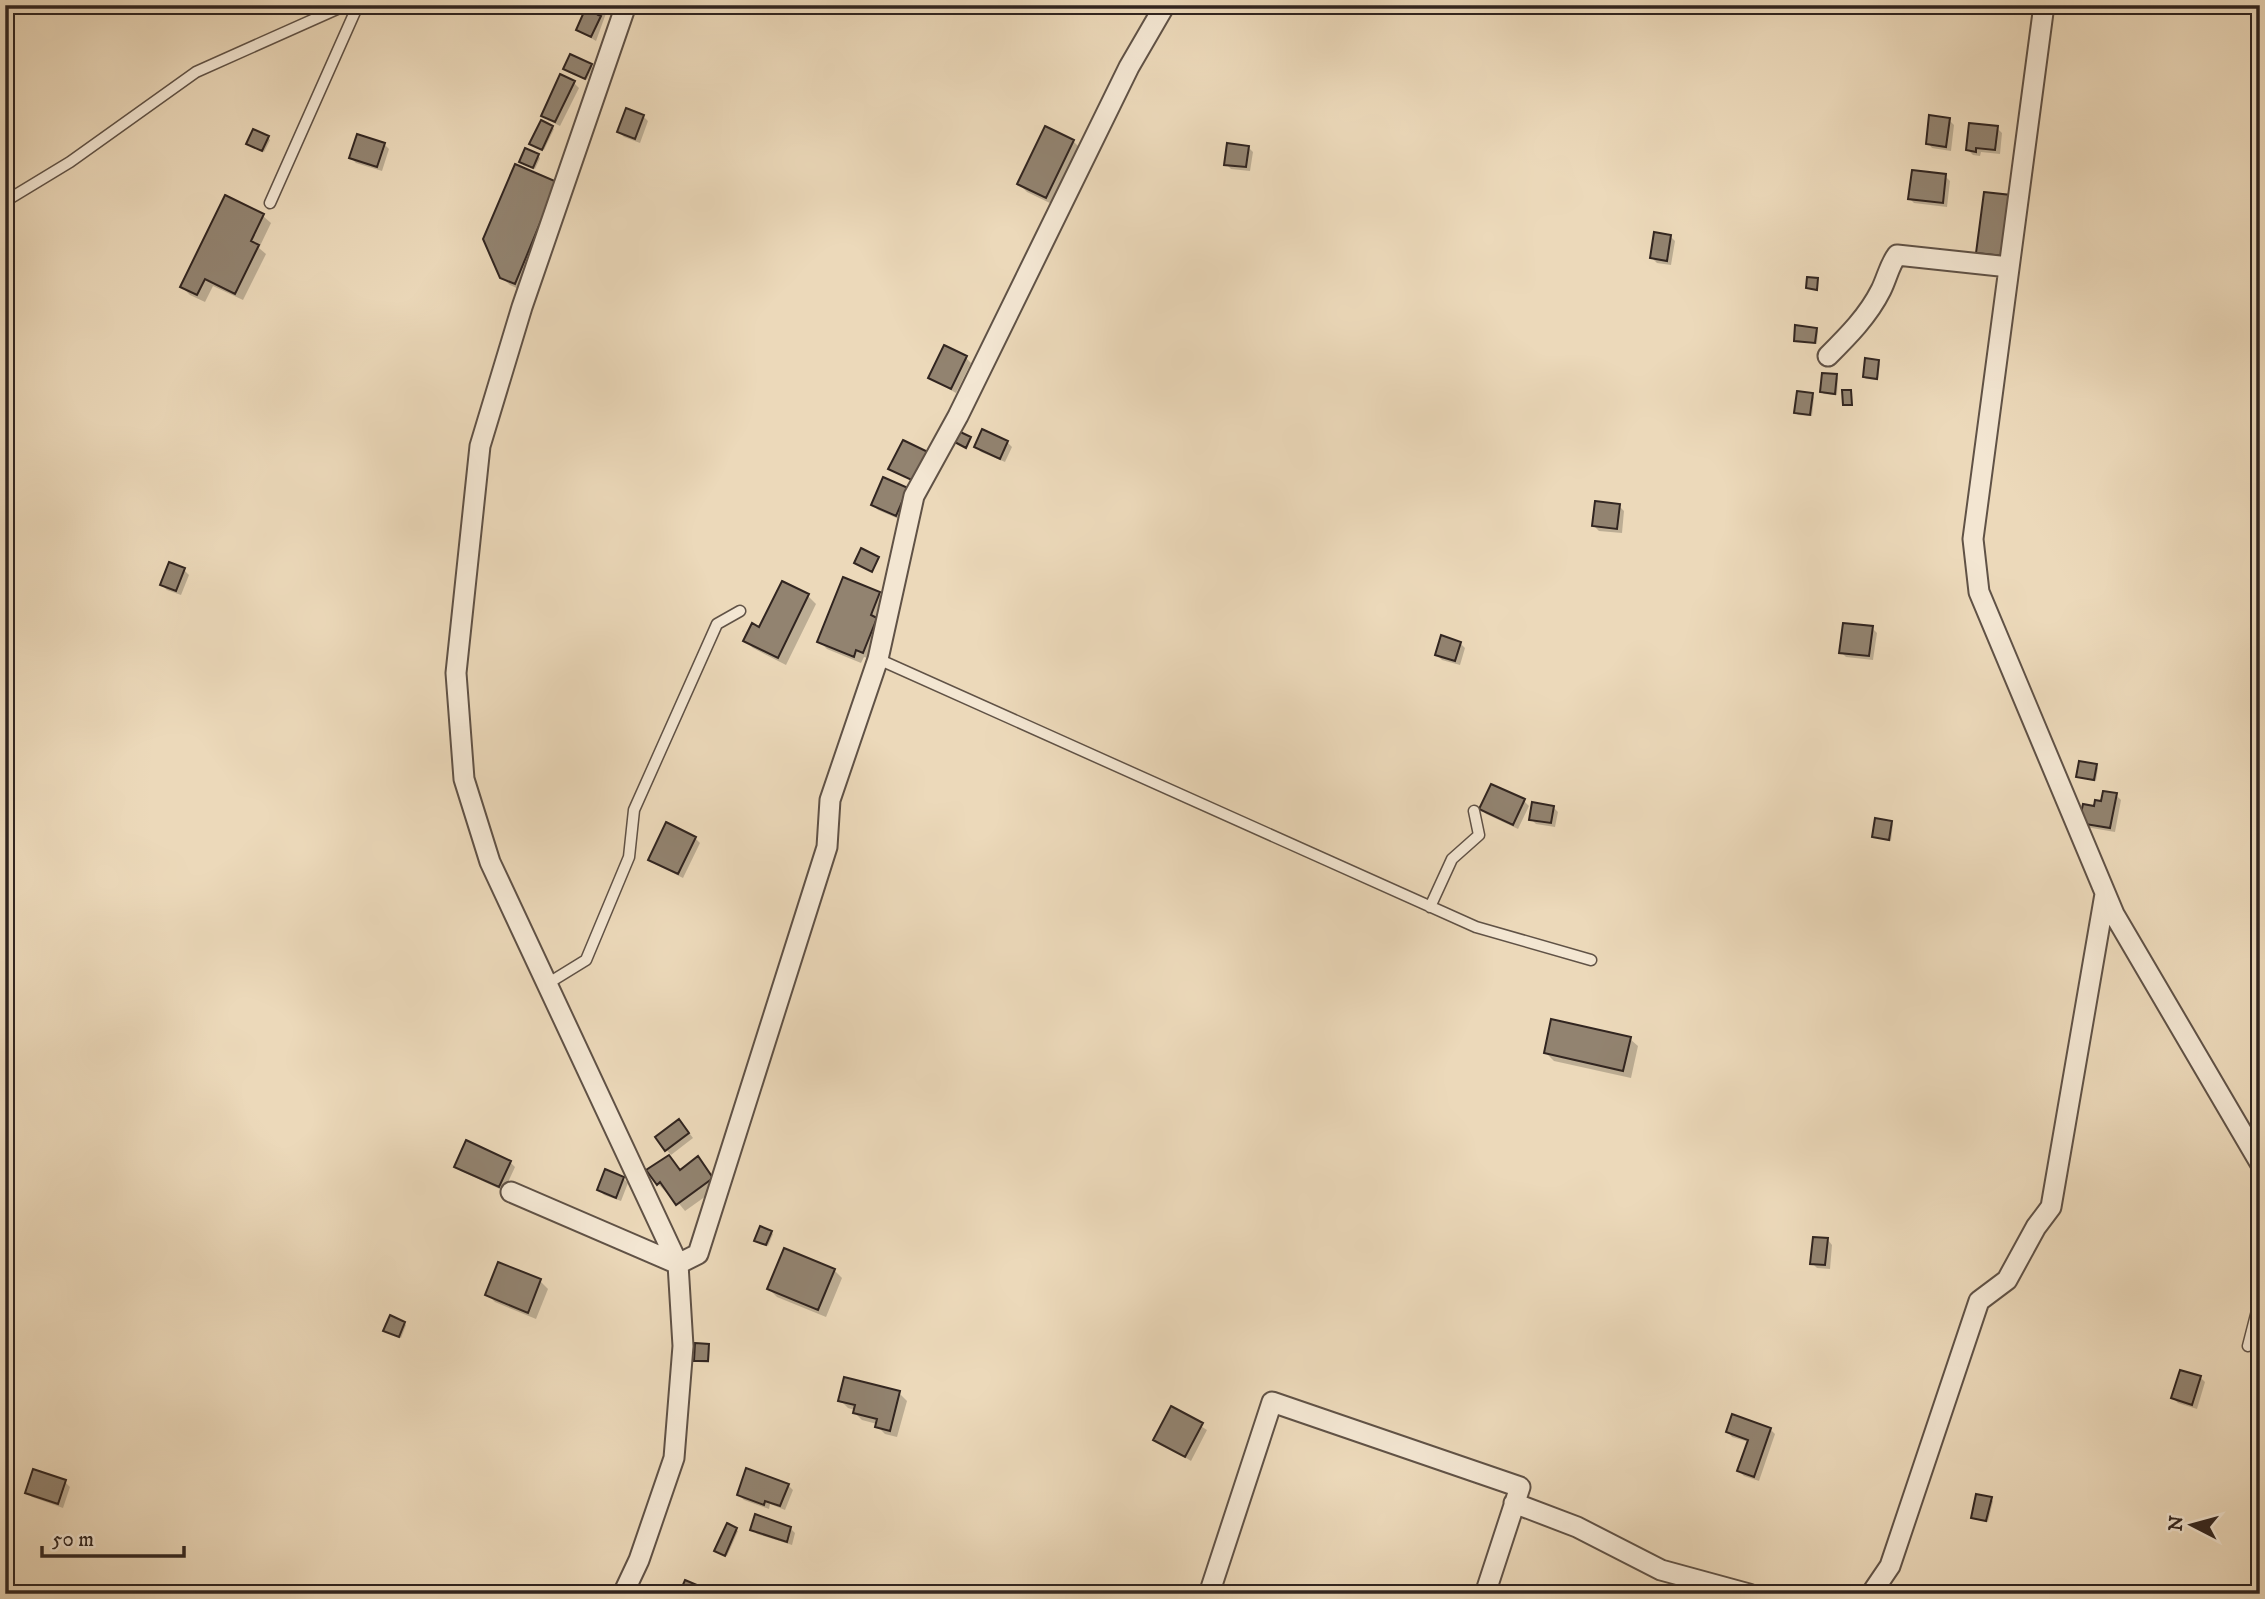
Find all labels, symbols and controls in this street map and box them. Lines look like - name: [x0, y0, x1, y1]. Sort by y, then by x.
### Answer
- north arrow: [2156, 1490, 2226, 1560]
- text: N: [2164, 1514, 2189, 1532]
- scale bar: [42, 1515, 184, 1559]
- text: 50 m: [52, 1527, 94, 1553]

